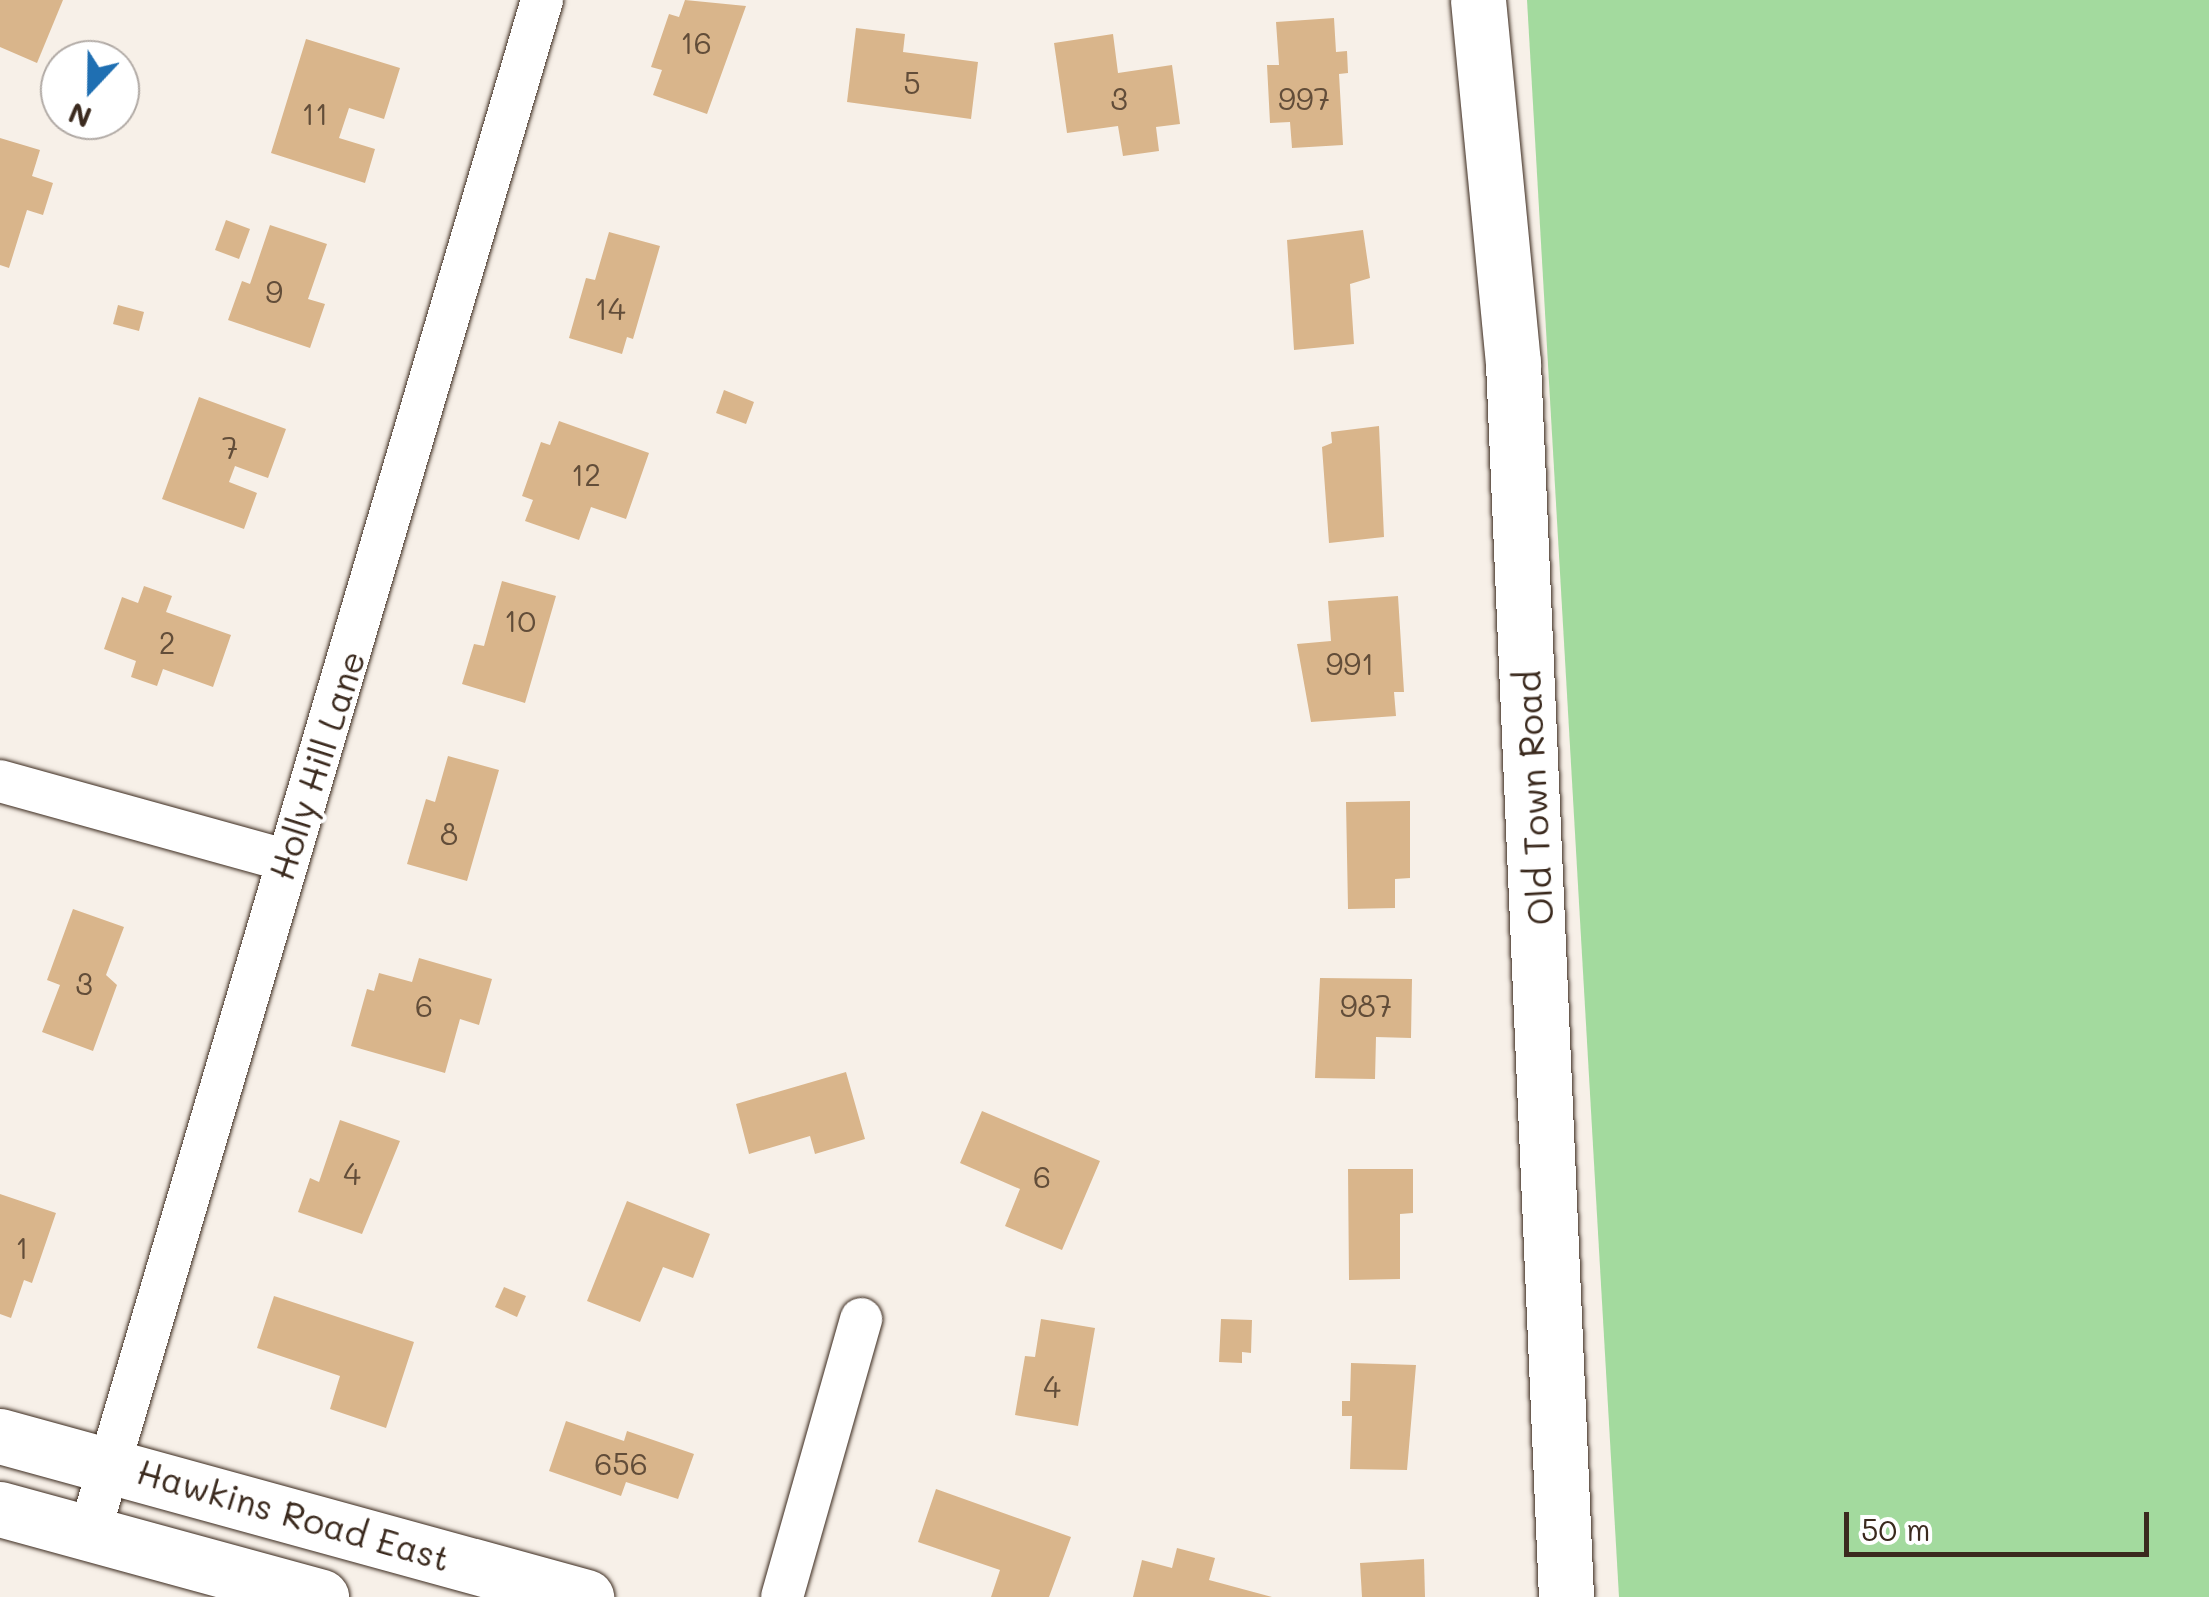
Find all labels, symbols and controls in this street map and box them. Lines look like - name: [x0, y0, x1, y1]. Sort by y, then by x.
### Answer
- house number: 16: [680, 24, 712, 60]
- north arrow: [40, 40, 140, 140]
- house number: 5: [903, 64, 921, 100]
- house number: 3: [1110, 80, 1128, 116]
- house number: 997: [1278, 80, 1330, 116]
- text: N: [63, 95, 96, 137]
- house number: 11: [302, 95, 328, 131]
- house number: 9: [265, 273, 283, 309]
- house number: 14: [594, 290, 626, 326]
- house number: 7: [222, 429, 238, 465]
- house number: 12: [571, 456, 601, 492]
- house number: 10: [504, 602, 536, 638]
- house number: 2: [159, 624, 175, 660]
- street label: Holly Hill Lane: [259, 645, 373, 885]
- house number: 991: [1326, 645, 1374, 681]
- street label: Old Town Road: [1505, 670, 1561, 926]
- house number: 8: [440, 815, 458, 851]
- house number: 3: [75, 965, 93, 1001]
- house number: 6: [415, 987, 433, 1023]
- house number: 987: [1340, 987, 1392, 1023]
- house number: 4: [343, 1155, 361, 1191]
- house number: 6: [1033, 1158, 1051, 1194]
- house number: 1: [15, 1229, 29, 1265]
- house number: 4: [1043, 1368, 1061, 1404]
- house number: 656: [594, 1445, 648, 1481]
- street label: Hawkins Road East: [133, 1449, 455, 1579]
- scale bar: [1849, 1492, 2154, 1554]
- text: 50 m: [1861, 1509, 1931, 1549]

